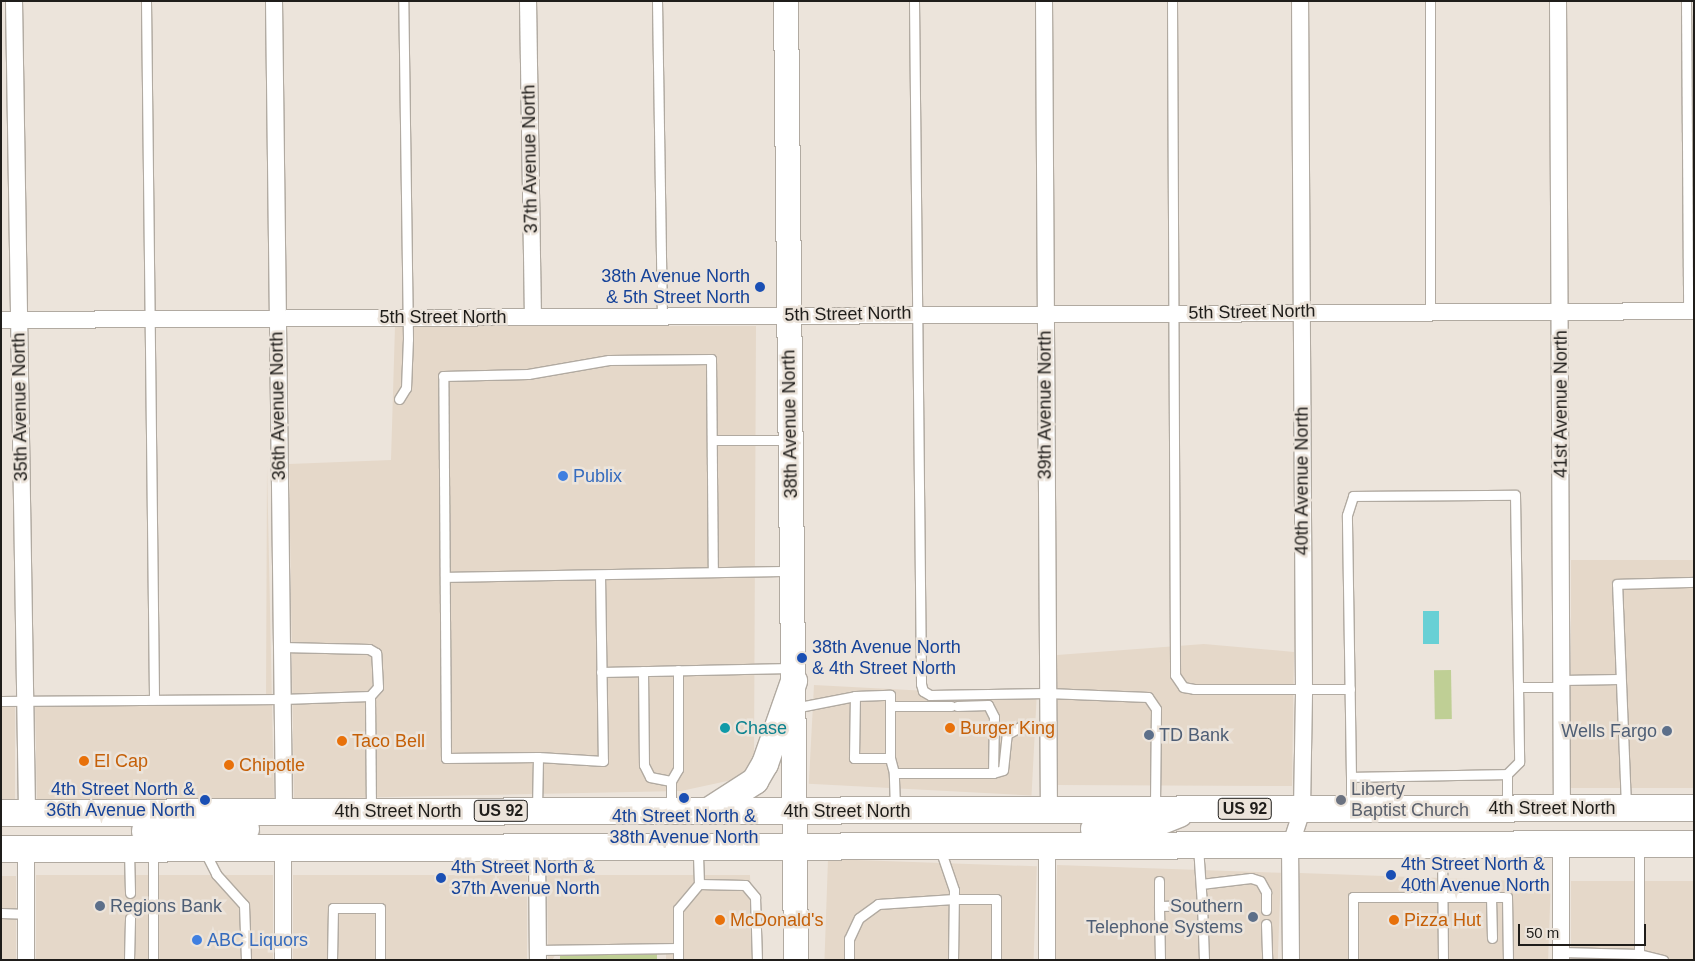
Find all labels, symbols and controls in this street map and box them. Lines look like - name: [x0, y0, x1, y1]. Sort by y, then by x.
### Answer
- street label: 37th Avenue North: [518, 84, 542, 234]
- place label: 38th Avenue North & 5th Street North: [600, 266, 750, 308]
- marker: 38th Avenue North & 5th Street North: [754, 281, 766, 293]
- street label: 5th Street North: [1188, 300, 1316, 324]
- street label: 5th Street North: [784, 302, 912, 326]
- street label: 5th Street North: [379, 306, 507, 328]
- street label: 39th Avenue North: [1034, 330, 1056, 480]
- street label: 41st Avenue North: [1550, 330, 1572, 478]
- street label: 36th Avenue North: [266, 331, 290, 481]
- street label: 35th Avenue North: [8, 332, 32, 482]
- street label: 38th Avenue North: [778, 349, 802, 499]
- street label: 40th Avenue North: [1291, 406, 1313, 556]
- place label: Publix: [573, 465, 622, 487]
- marker: Publix: [557, 470, 569, 482]
- place label: 38th Avenue North & 4th Street North: [812, 637, 962, 680]
- marker: 38th Avenue North & 4th Street North: [796, 652, 808, 664]
- place label: Chase: [735, 717, 787, 739]
- place label: Burger King: [960, 717, 1055, 739]
- place label: Wells Fargo: [1561, 720, 1657, 742]
- marker: Chase: [719, 722, 731, 734]
- marker: Burger King: [944, 722, 956, 734]
- place label: TD Bank: [1159, 724, 1229, 746]
- marker: Wells Fargo: [1661, 725, 1673, 737]
- marker: TD Bank: [1143, 729, 1155, 741]
- place label: Taco Bell: [352, 730, 425, 752]
- marker: Taco Bell: [336, 735, 348, 747]
- place label: El Cap: [94, 750, 148, 772]
- place label: Chipotle: [239, 754, 305, 776]
- marker: El Cap: [78, 755, 90, 767]
- marker: Chipotle: [223, 759, 235, 771]
- place label: 4th Street North & 36th Avenue North: [45, 779, 195, 822]
- place label: Liberty Baptist Church: [1351, 779, 1469, 822]
- marker: 4th Street North & 38th Avenue North: [678, 792, 690, 804]
- marker: 4th Street North & 36th Avenue North: [199, 794, 211, 806]
- marker: Liberty Baptist Church: [1335, 794, 1347, 806]
- road number: US 92: [1218, 796, 1272, 822]
- street label: 4th Street North: [1488, 797, 1616, 819]
- road number: US 92: [474, 798, 528, 824]
- street label: 4th Street North: [334, 800, 462, 822]
- street label: 4th Street North: [783, 800, 911, 822]
- place label: 4th Street North & 38th Avenue North: [609, 806, 759, 849]
- place label: 4th Street North & 40th Avenue North: [1401, 854, 1551, 896]
- place label: 4th Street North & 37th Avenue North: [451, 857, 601, 900]
- marker: 4th Street North & 40th Avenue North: [1385, 869, 1397, 881]
- marker: 4th Street North & 37th Avenue North: [435, 872, 447, 884]
- place label: Regions Bank: [110, 895, 222, 917]
- place label: Southern Telephone Systems: [1086, 896, 1243, 939]
- marker: Regions Bank: [94, 900, 106, 912]
- place label: McDonald's: [730, 909, 823, 931]
- place label: Pizza Hut: [1404, 909, 1481, 931]
- marker: Southern Telephone Systems: [1247, 911, 1259, 923]
- marker: McDonald's: [714, 914, 726, 926]
- marker: Pizza Hut: [1388, 914, 1400, 926]
- scale bar: [1520, 914, 1648, 946]
- text: 50 m: [1526, 924, 1559, 941]
- place label: ABC Liquors: [207, 929, 308, 951]
- marker: ABC Liquors: [191, 934, 203, 946]

